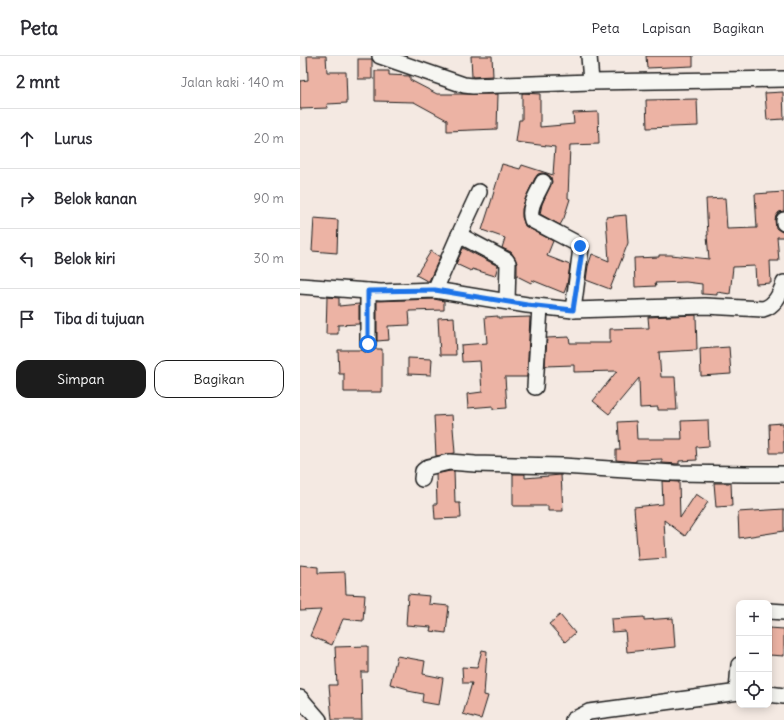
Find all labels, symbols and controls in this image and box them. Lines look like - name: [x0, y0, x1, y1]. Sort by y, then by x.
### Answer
- text: Peta: [20, 16, 58, 40]
- text: Peta: [592, 19, 620, 37]
- text: Lapisan: [642, 19, 691, 37]
- text: Bagikan: [713, 19, 764, 37]
- text: 2 mnt: [16, 71, 60, 93]
- text: Jalan kaki · 140 m: [181, 74, 284, 91]
- icon: ahead: [16, 128, 38, 150]
- text: Lurus: [54, 129, 92, 148]
- text: 20 m: [254, 130, 284, 147]
- icon: right: [16, 188, 38, 210]
- text: Belok kanan: [54, 189, 137, 208]
- text: 90 m: [253, 190, 284, 207]
- route end: [571, 237, 589, 255]
- icon: left: [16, 248, 38, 270]
- text: Belok kiri: [54, 249, 115, 268]
- text: 30 m: [254, 250, 284, 267]
- icon: arrive: [16, 308, 38, 330]
- text: Tiba di tujuan: [54, 309, 144, 328]
- route start: [359, 335, 377, 353]
- button: Simpan: [16, 360, 146, 398]
- button: Bagikan: [154, 360, 284, 398]
- map controls: [736, 600, 772, 708]
- button: +: [736, 600, 772, 636]
- button: −: [736, 636, 772, 672]
- button: locate: [736, 672, 772, 708]

